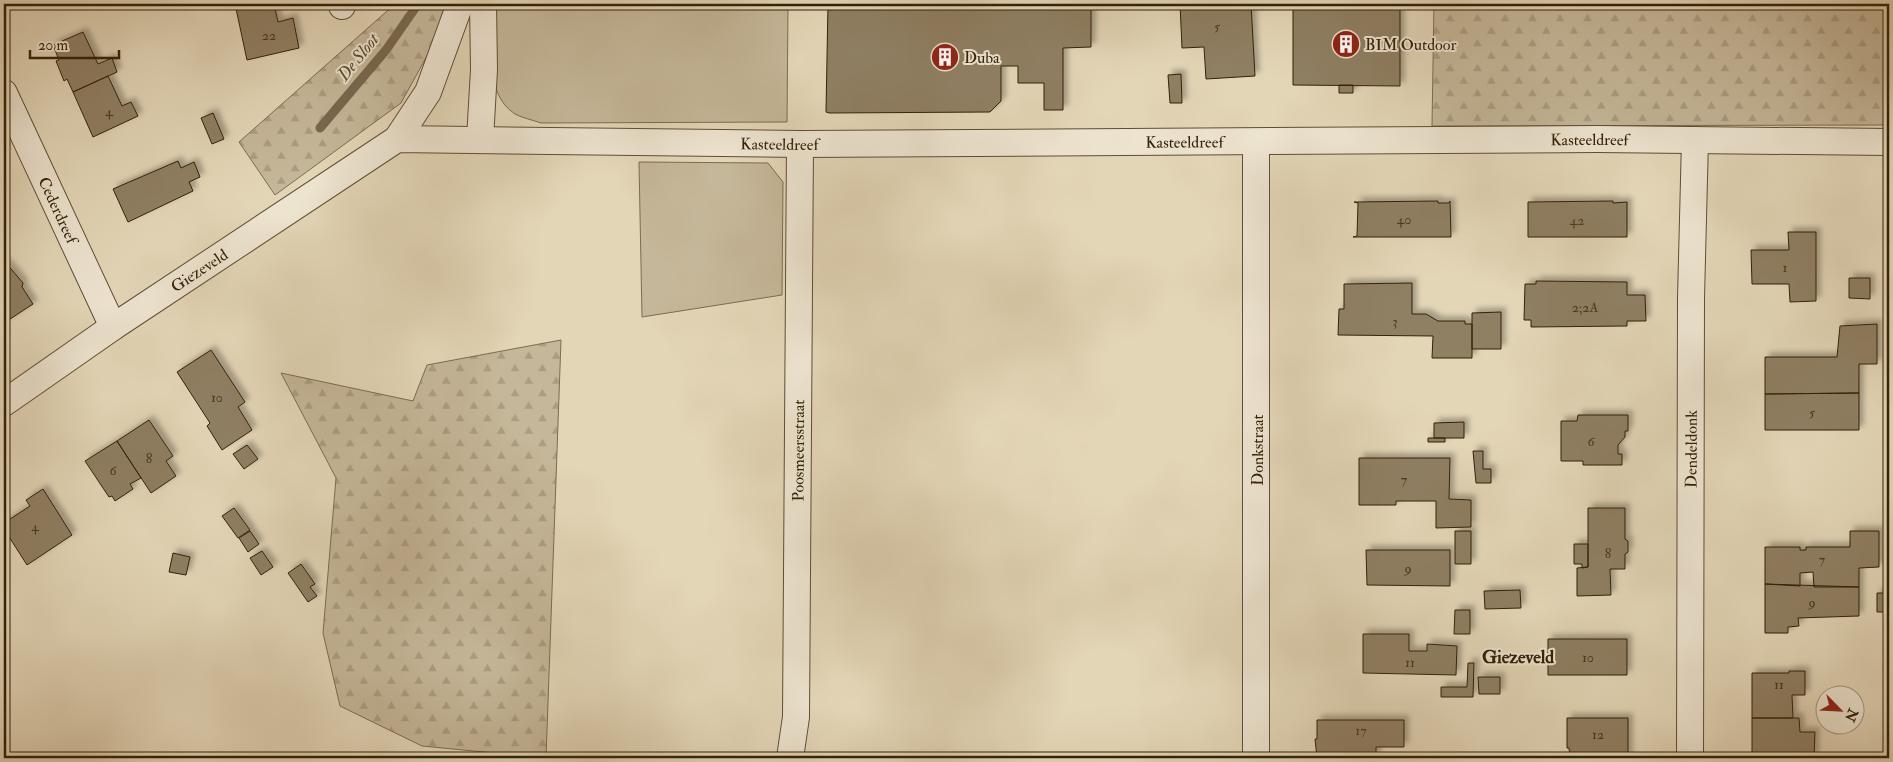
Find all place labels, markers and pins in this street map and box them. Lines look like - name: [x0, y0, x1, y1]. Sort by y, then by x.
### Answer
- building icon: BIM Outdoor: [1331, 29, 1361, 59]
- place label: BIM Outdoor: [1365, 35, 1456, 55]
- building icon: Duba: [930, 42, 960, 72]
- place label: Duba: [964, 48, 1000, 68]

